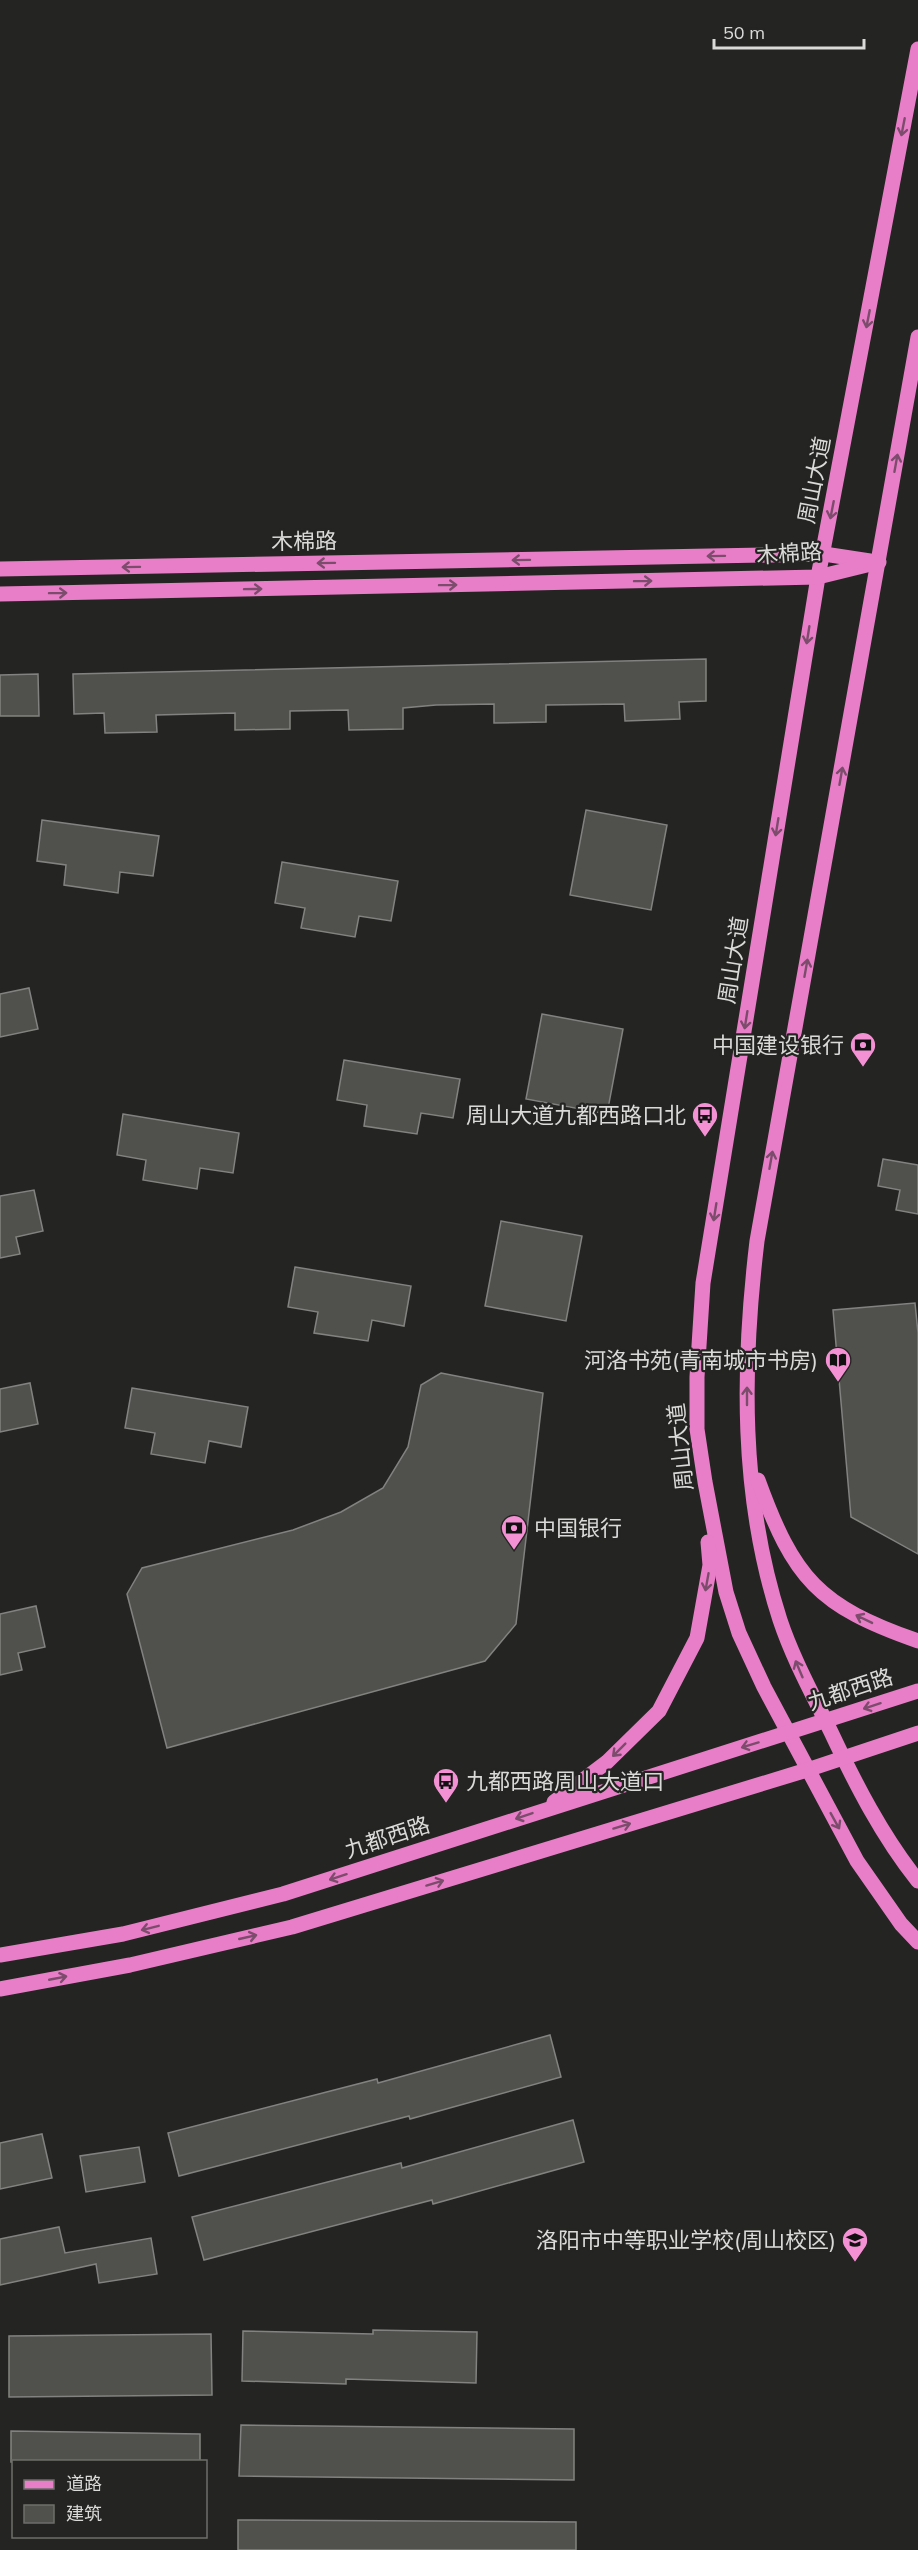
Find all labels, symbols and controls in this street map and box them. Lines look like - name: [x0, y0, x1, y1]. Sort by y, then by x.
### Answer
- scale bar: [714, 12, 864, 50]
- text: 50 m: [723, 21, 765, 44]
- one-way arrow: [897, 117, 908, 136]
- one-way arrow: [862, 308, 873, 328]
- street label: 周山大道: [792, 434, 836, 526]
- one-way arrow: [891, 454, 902, 473]
- one-way arrow: [826, 500, 837, 520]
- street label: 木棉路: [271, 526, 337, 556]
- street label: 木棉路: [755, 537, 823, 569]
- one-way arrow: [707, 550, 727, 562]
- one-way arrow: [512, 554, 532, 565]
- one-way arrow: [317, 557, 337, 569]
- one-way arrow: [122, 561, 142, 573]
- one-way arrow: [633, 575, 653, 586]
- one-way arrow: [438, 579, 458, 590]
- one-way arrow: [243, 583, 263, 594]
- one-way arrow: [48, 587, 68, 598]
- one-way arrow: [803, 624, 814, 644]
- one-way arrow: [835, 767, 846, 787]
- one-way arrow: [772, 817, 783, 837]
- street label: 周山大道: [712, 914, 754, 1006]
- one-way arrow: [801, 959, 812, 979]
- one-way arrow: [740, 1009, 751, 1029]
- bank icon: 中国建设银行: [848, 1030, 878, 1068]
- place label: 中国建设银行: [712, 1031, 844, 1059]
- bus stop icon: 周山大道九都西路口北: [690, 1100, 720, 1138]
- place label: 周山大道九都西路口北: [466, 1101, 686, 1129]
- one-way arrow: [766, 1151, 777, 1171]
- one-way arrow: [709, 1202, 720, 1222]
- library icon: 河洛书苑(青南城市书房): [823, 1345, 853, 1383]
- place label: 河洛书苑(青南城市书房): [584, 1346, 818, 1374]
- one-way arrow: [741, 1386, 753, 1406]
- street label: 周山大道: [661, 1402, 699, 1492]
- bank icon: 中国银行: [499, 1513, 529, 1551]
- place label: 中国银行: [534, 1514, 622, 1542]
- one-way arrow: [701, 1572, 712, 1592]
- one-way arrow: [855, 1613, 873, 1625]
- one-way arrow: [793, 1660, 805, 1678]
- street label: 九都西路: [804, 1662, 896, 1716]
- one-way arrow: [863, 1701, 882, 1712]
- one-way arrow: [741, 1740, 760, 1751]
- one-way arrow: [611, 1743, 626, 1758]
- bus stop icon: 九都西路周山大道口: [431, 1766, 461, 1804]
- place label: 九都西路周山大道口: [466, 1767, 664, 1795]
- street label: 九都西路: [341, 1810, 433, 1864]
- one-way arrow: [515, 1812, 534, 1823]
- one-way arrow: [829, 1812, 841, 1829]
- one-way arrow: [612, 1820, 631, 1831]
- one-way arrow: [329, 1872, 348, 1883]
- one-way arrow: [425, 1877, 444, 1888]
- one-way arrow: [141, 1922, 160, 1934]
- one-way arrow: [238, 1931, 257, 1943]
- one-way arrow: [47, 1972, 67, 1983]
- school or university icon: 洛阳市中等职业学校(周山校区): [840, 2225, 870, 2263]
- place label: 洛阳市中等职业学校(周山校区): [536, 2226, 836, 2254]
- legend: [12, 2460, 207, 2538]
- text: 道路: [66, 2472, 102, 2495]
- text: 建筑: [66, 2502, 102, 2525]

